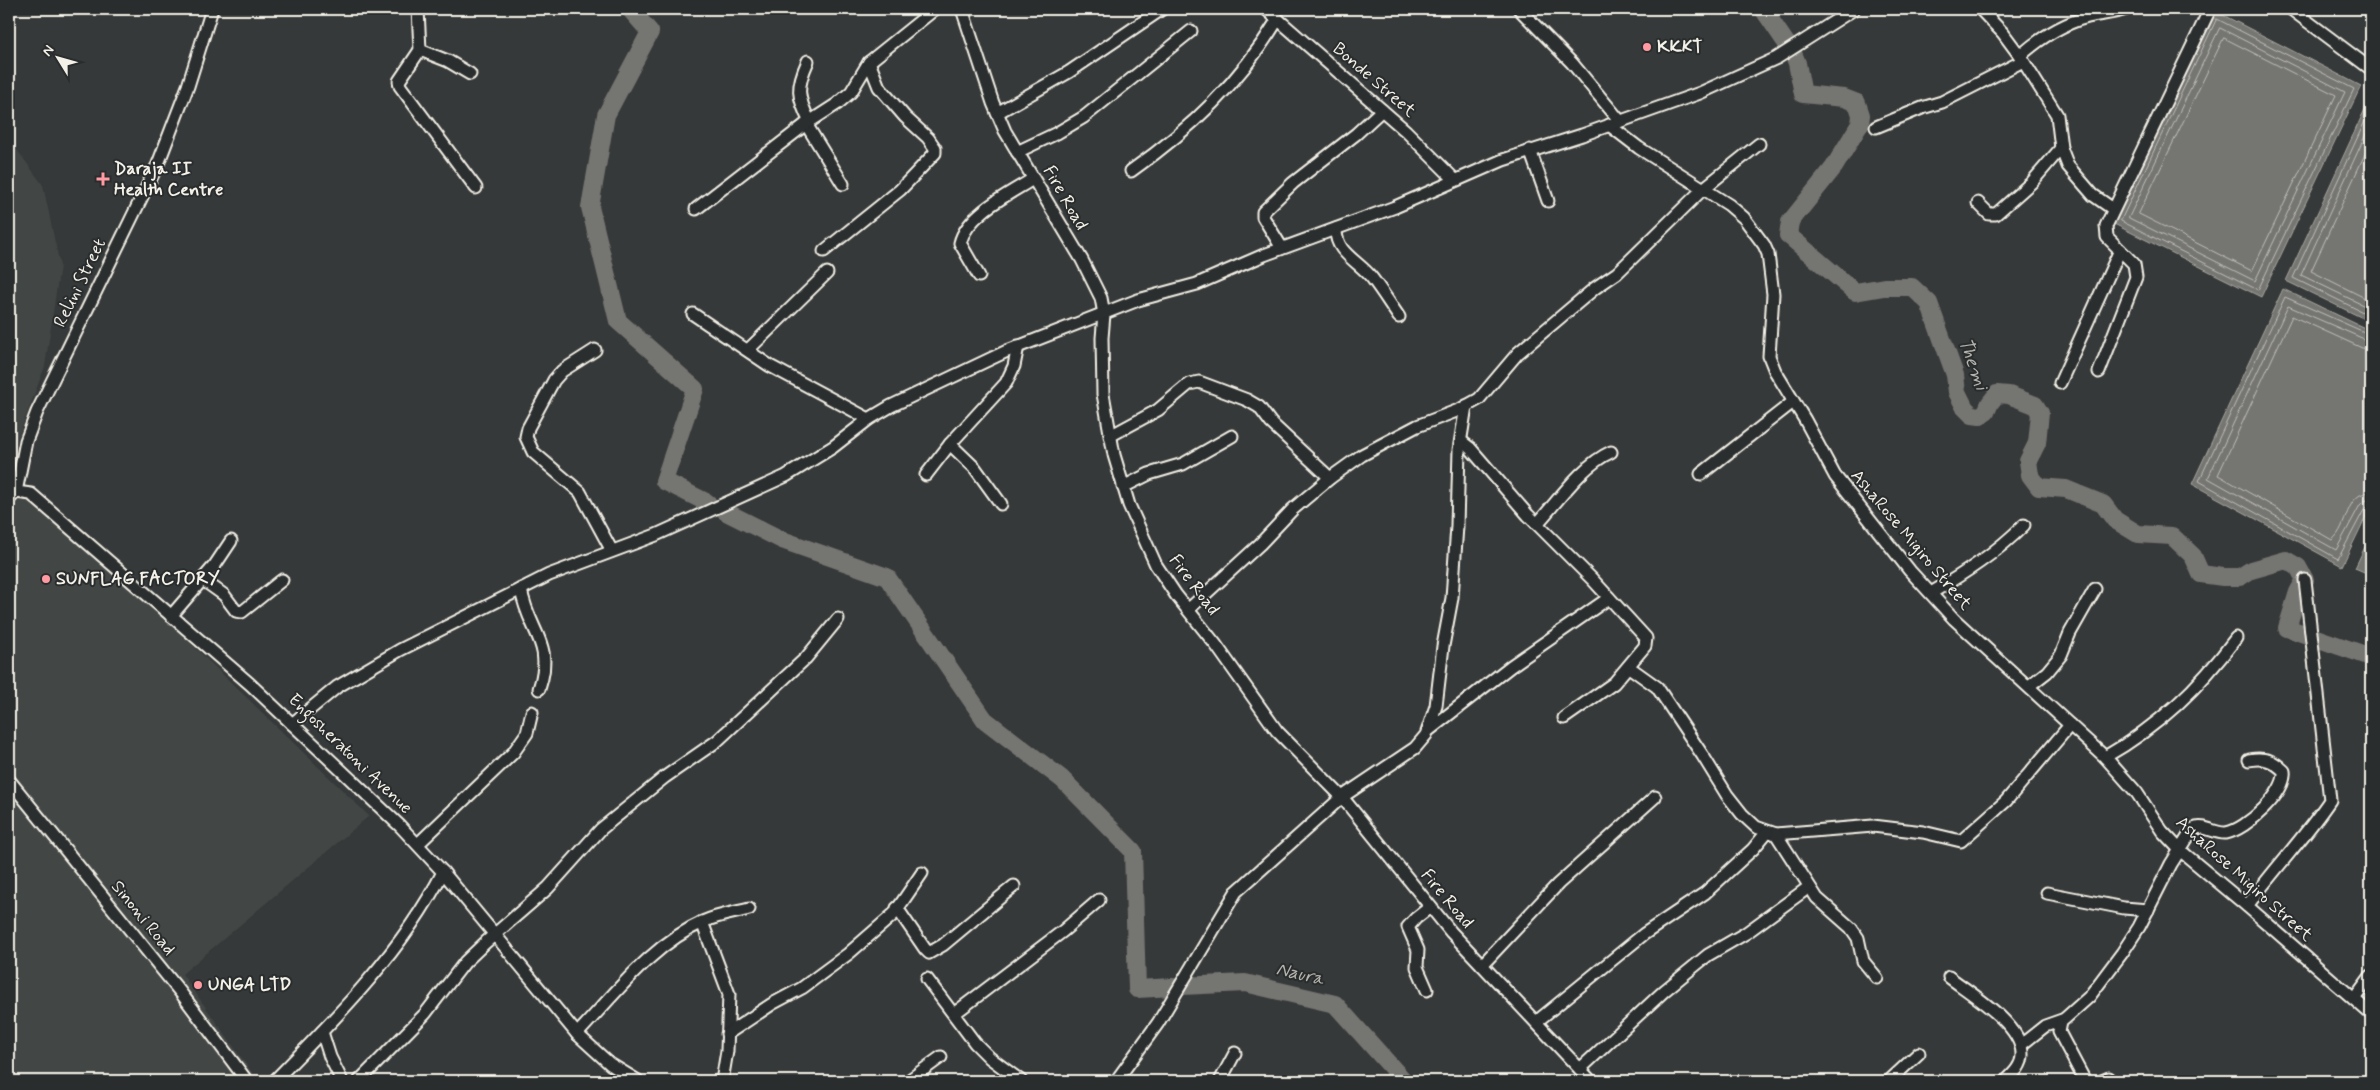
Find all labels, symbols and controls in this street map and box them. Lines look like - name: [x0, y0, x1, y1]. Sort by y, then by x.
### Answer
- north arrow: [32, 32, 82, 82]
- place label: KKKT: [1657, 35, 1703, 59]
- street label: Bonde Street: [1327, 37, 1421, 123]
- marker: KKKT: [1641, 41, 1653, 53]
- text: N: [38, 42, 58, 60]
- place label: Daraja II Health Centre: [114, 157, 223, 202]
- street label: Fire Road: [1037, 161, 1093, 235]
- marker: Daraja II Health Centre: [96, 172, 110, 186]
- street label: Relini Street: [48, 234, 112, 332]
- water label: Themi: [1952, 334, 1994, 395]
- street label: AshaRose Migiro Street: [1845, 465, 1977, 616]
- street label: Fire Road: [1163, 550, 1225, 620]
- place label: SUNFLAG FACTORY: [56, 567, 220, 591]
- marker: SUNFLAG FACTORY: [40, 573, 52, 585]
- street label: Engosheratoni Avenue: [281, 688, 417, 821]
- street label: AshaRose Migiro Street: [2170, 811, 2318, 947]
- street label: Fire Road: [1415, 864, 1479, 934]
- street label: Sinoni Road: [105, 875, 181, 961]
- water label: Naura: [1274, 956, 1327, 992]
- place label: UNGA LTD: [208, 973, 292, 997]
- marker: UNGA LTD: [192, 979, 204, 991]

